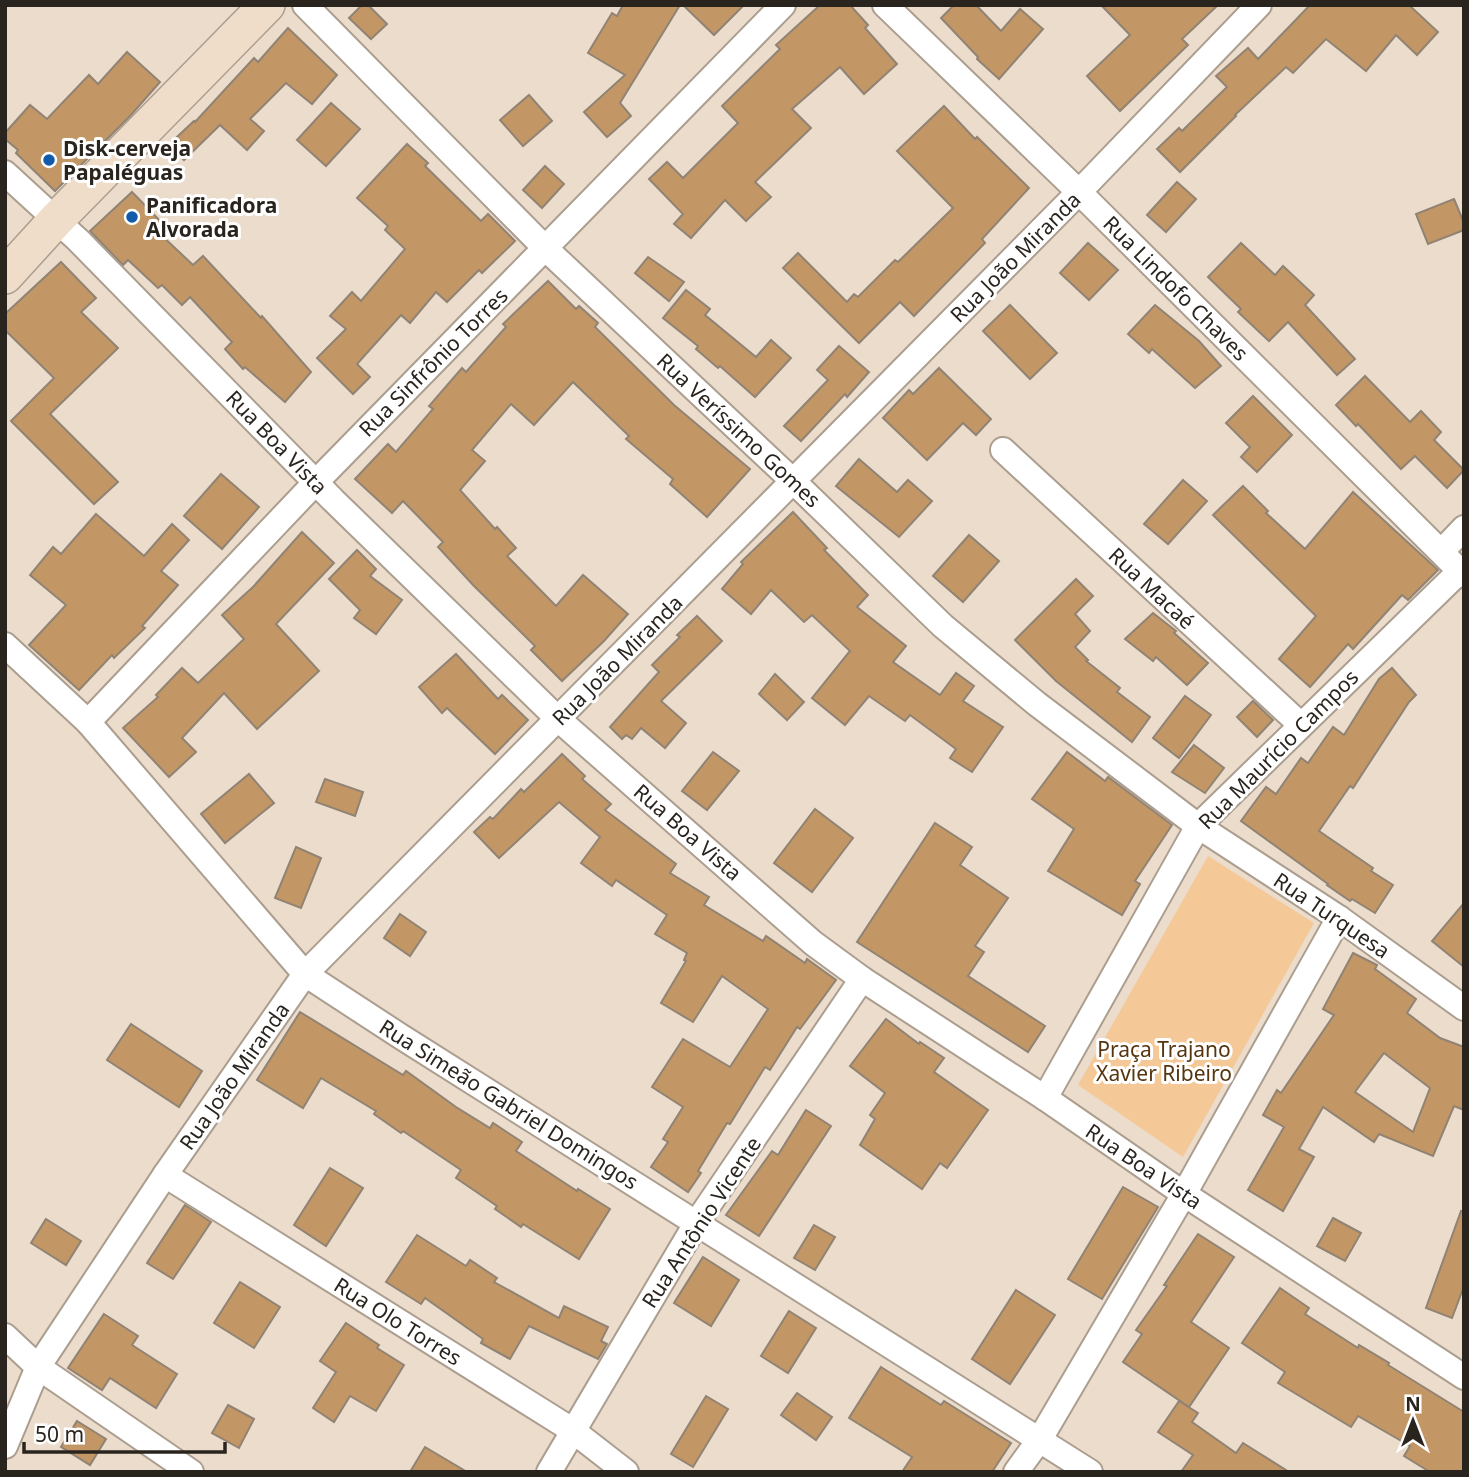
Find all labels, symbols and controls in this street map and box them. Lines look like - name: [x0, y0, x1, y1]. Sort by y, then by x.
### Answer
- place label: Disk-cerveja Papaléguas: [63, 134, 191, 186]
- marker: Disk-cerveja Papaléguas: [41, 152, 57, 168]
- street label: Rua João Miranda: [944, 186, 1086, 328]
- place label: Panificadora Alvorada: [146, 191, 277, 243]
- marker: Panificadora Alvorada: [124, 209, 140, 225]
- street label: Rua Lindofo Chaves: [1097, 209, 1255, 367]
- street label: Rua Sinfrônio Torres: [352, 281, 514, 443]
- street label: Rua Veríssimo Gomes: [651, 347, 827, 513]
- street label: Rua Boa Vista: [220, 384, 334, 500]
- street label: Rua Macaé: [1103, 541, 1201, 635]
- street label: Rua João Miranda: [546, 589, 688, 731]
- street label: Rua Maurício Campos: [1192, 663, 1364, 835]
- street label: Rua Boa Vista: [628, 777, 748, 887]
- street label: Rua Turquesa: [1268, 866, 1396, 964]
- street label: Rua João Miranda: [173, 997, 295, 1155]
- street label: Rua Simeão Gabriel Domingos: [374, 1013, 644, 1195]
- park label: Praça Trajano Xavier Ribeiro: [1096, 1035, 1232, 1087]
- street label: Rua Boa Vista: [1080, 1117, 1208, 1215]
- street label: Rua Antônio Vicente: [635, 1131, 767, 1313]
- street label: Rua Olo Torres: [329, 1271, 467, 1371]
- north arrow: [1378, 1386, 1448, 1456]
- text: N: [1405, 1391, 1421, 1417]
- scale bar: [24, 1410, 226, 1454]
- text: 50 m: [35, 1420, 84, 1448]

